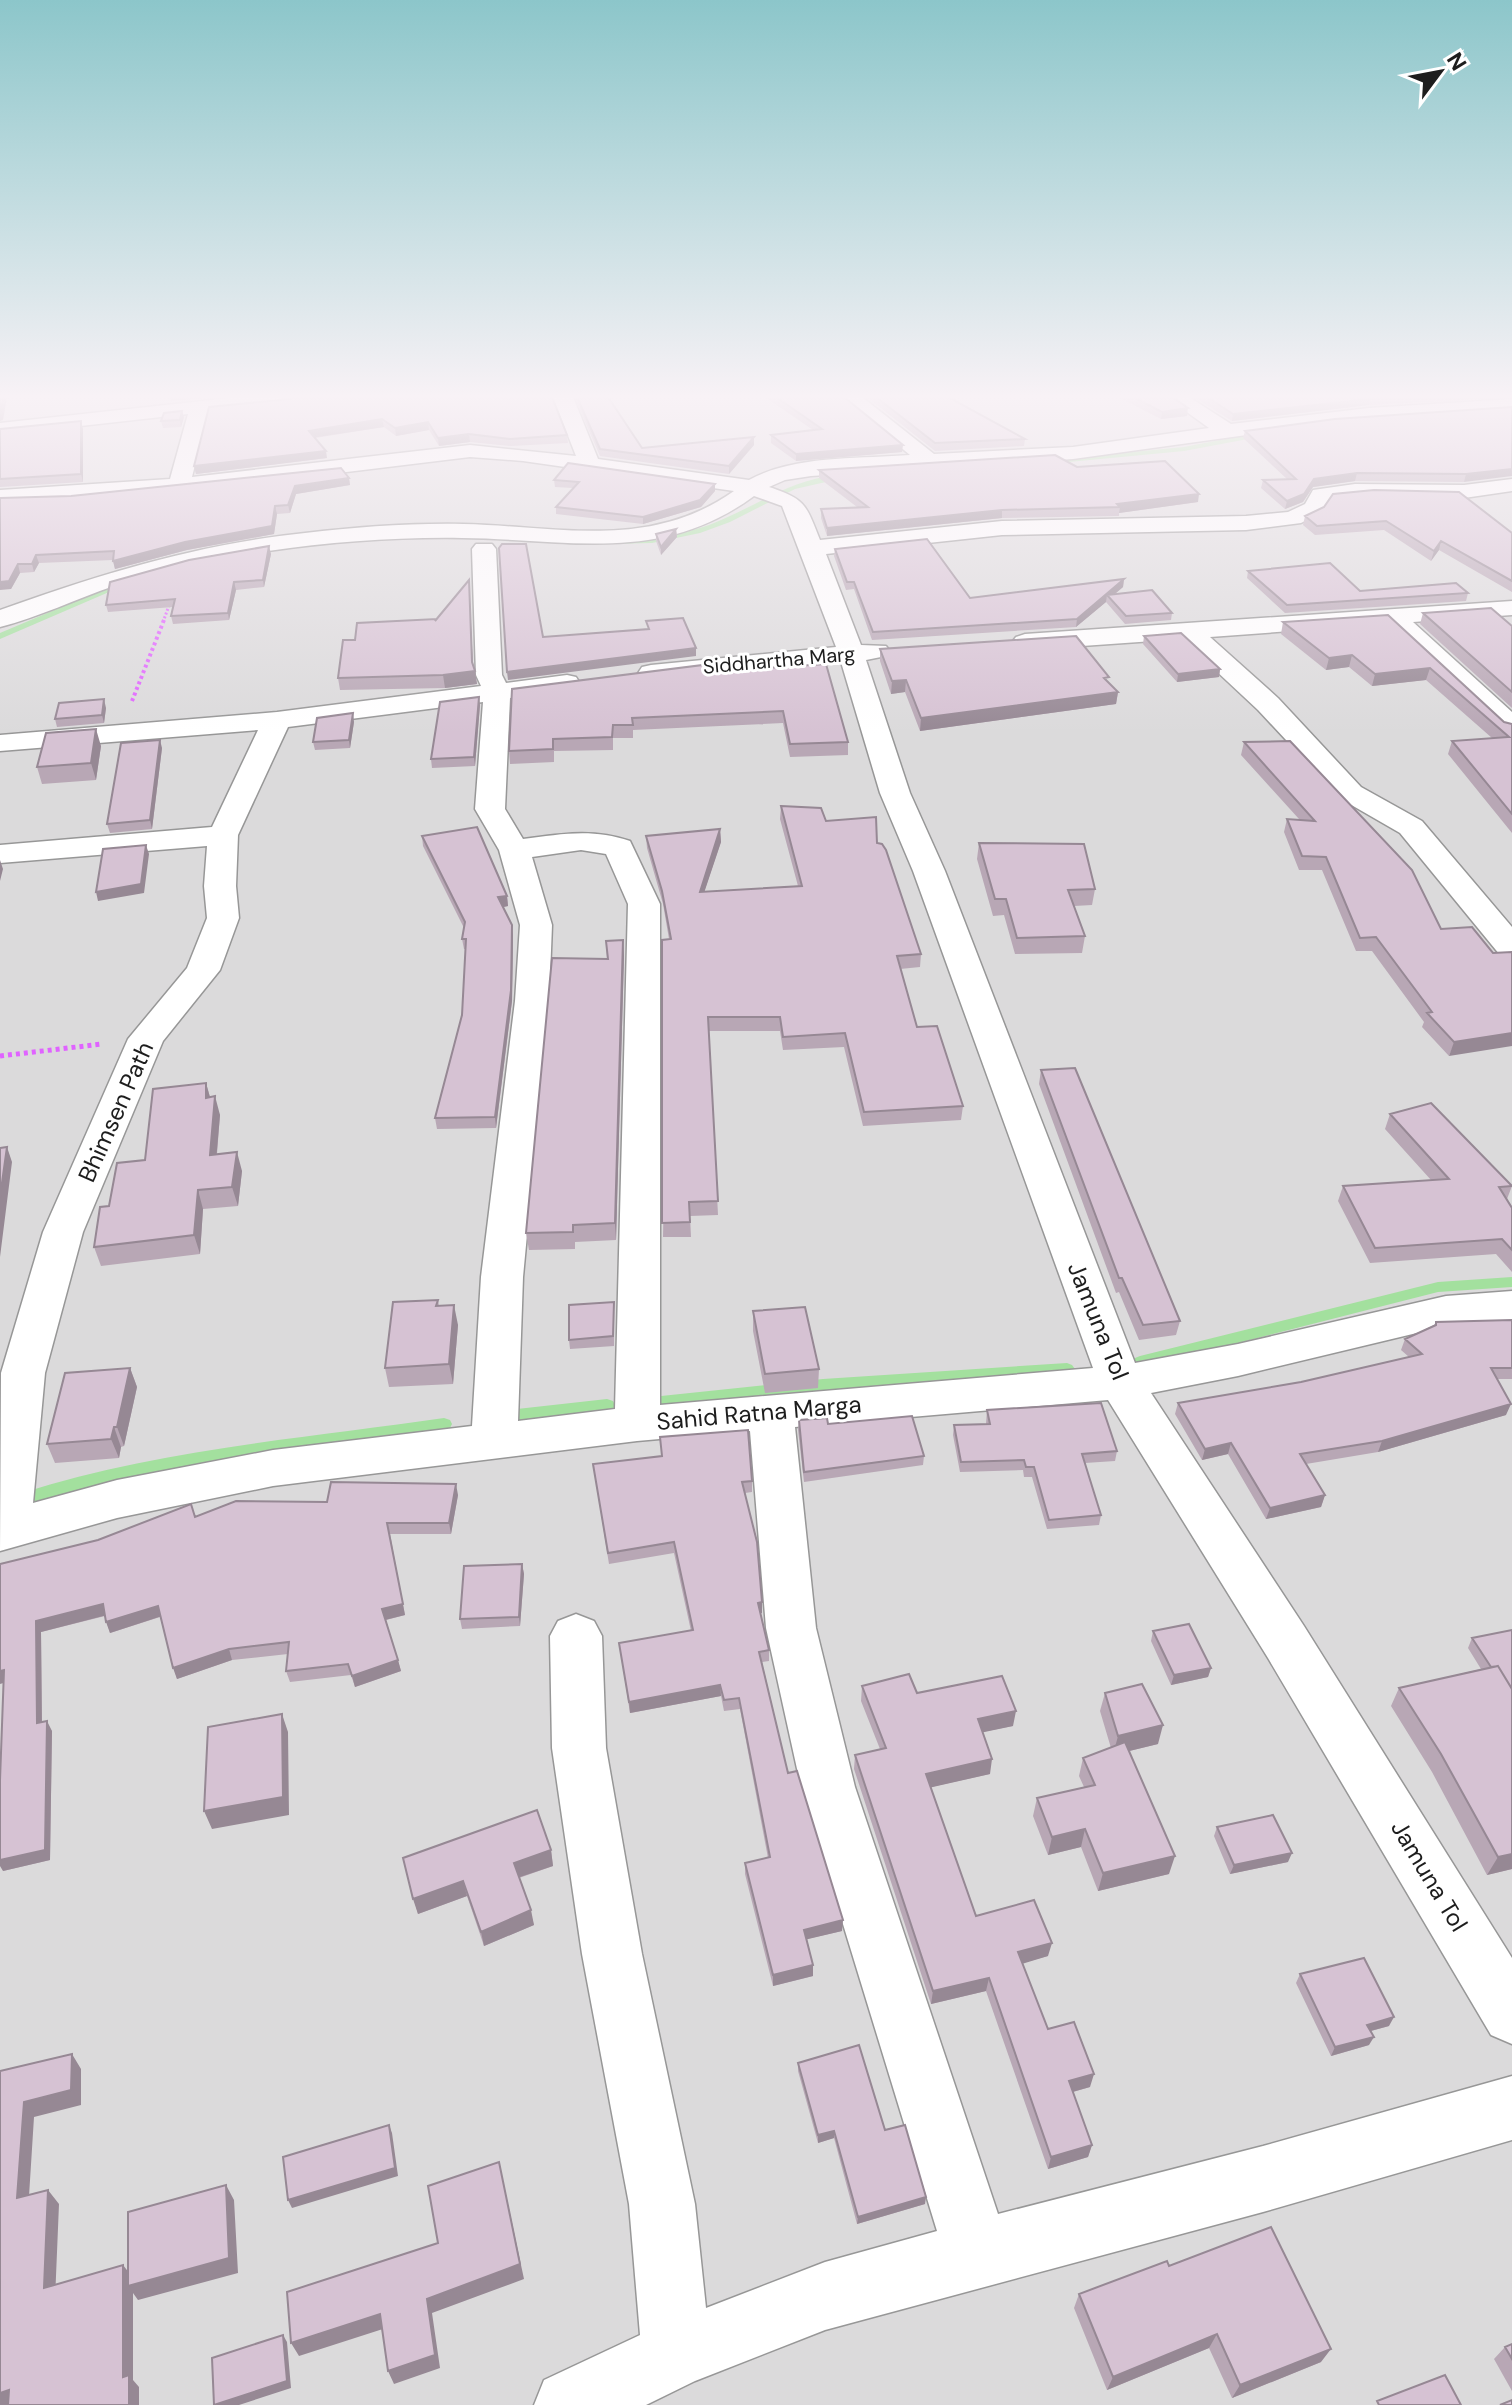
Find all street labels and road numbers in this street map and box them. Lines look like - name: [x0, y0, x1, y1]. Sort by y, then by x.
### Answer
- street label: Siddhartha Marg: [702, 640, 856, 680]
- street label: Bhimsen Path: [71, 1037, 160, 1187]
- street label: Jamuna Tol: [1061, 1257, 1136, 1384]
- street label: Sahid Ratna Marga: [655, 1388, 863, 1437]
- street label: Jamuna Tol: [1384, 1814, 1475, 1937]

